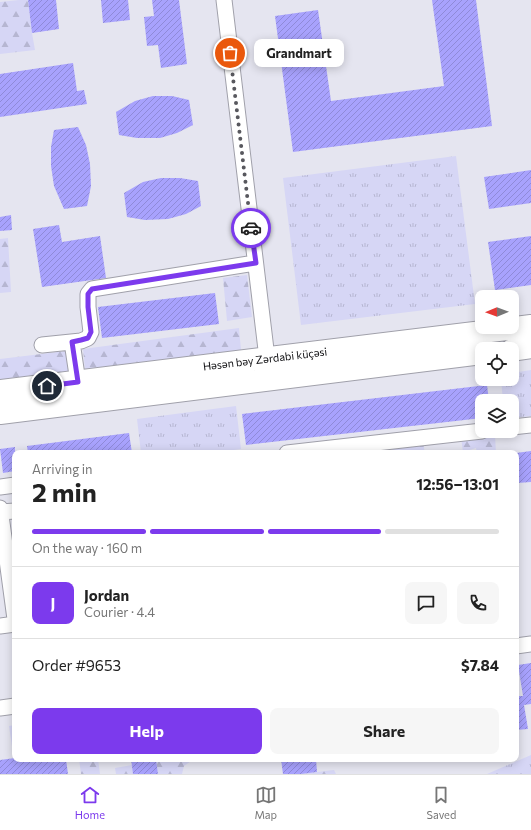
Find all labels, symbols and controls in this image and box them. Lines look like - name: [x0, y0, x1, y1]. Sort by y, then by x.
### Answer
- pin: [213, 36, 247, 70]
- callout: Grandmart: [254, 39, 344, 67]
- icon: bag: [219, 42, 241, 64]
- text: Grandmart: [266, 45, 332, 61]
- courier: [231, 208, 271, 248]
- icon: car: [240, 217, 262, 239]
- north arrow: [475, 290, 519, 334]
- map controls: [475, 290, 519, 438]
- button: locate: [475, 342, 519, 386]
- street label: Həsən bəy Zərdabi küçəsi: [202, 344, 328, 373]
- pin: [30, 369, 64, 403]
- icon: home: [36, 375, 58, 397]
- button: layers: [475, 394, 519, 438]
- text: Arriving in: [32, 461, 92, 477]
- text: 12:56–13:01: [416, 475, 499, 493]
- text: 2 min: [32, 476, 97, 507]
- text: On the way · 160 m: [32, 540, 142, 556]
- button: chat: [405, 582, 447, 624]
- button: phone: [457, 582, 499, 624]
- text: Jordan: [84, 586, 129, 604]
- text: J: [51, 594, 55, 612]
- text: Courier · 4.4: [84, 604, 155, 620]
- text: Order #9653: [32, 656, 121, 674]
- text: $7.84: [461, 656, 499, 674]
- button: Help: [32, 708, 262, 754]
- button: Share: [270, 708, 499, 754]
- tab: Home: [75, 784, 105, 821]
- tab: Map: [254, 784, 277, 821]
- tab: Saved: [427, 784, 456, 821]

